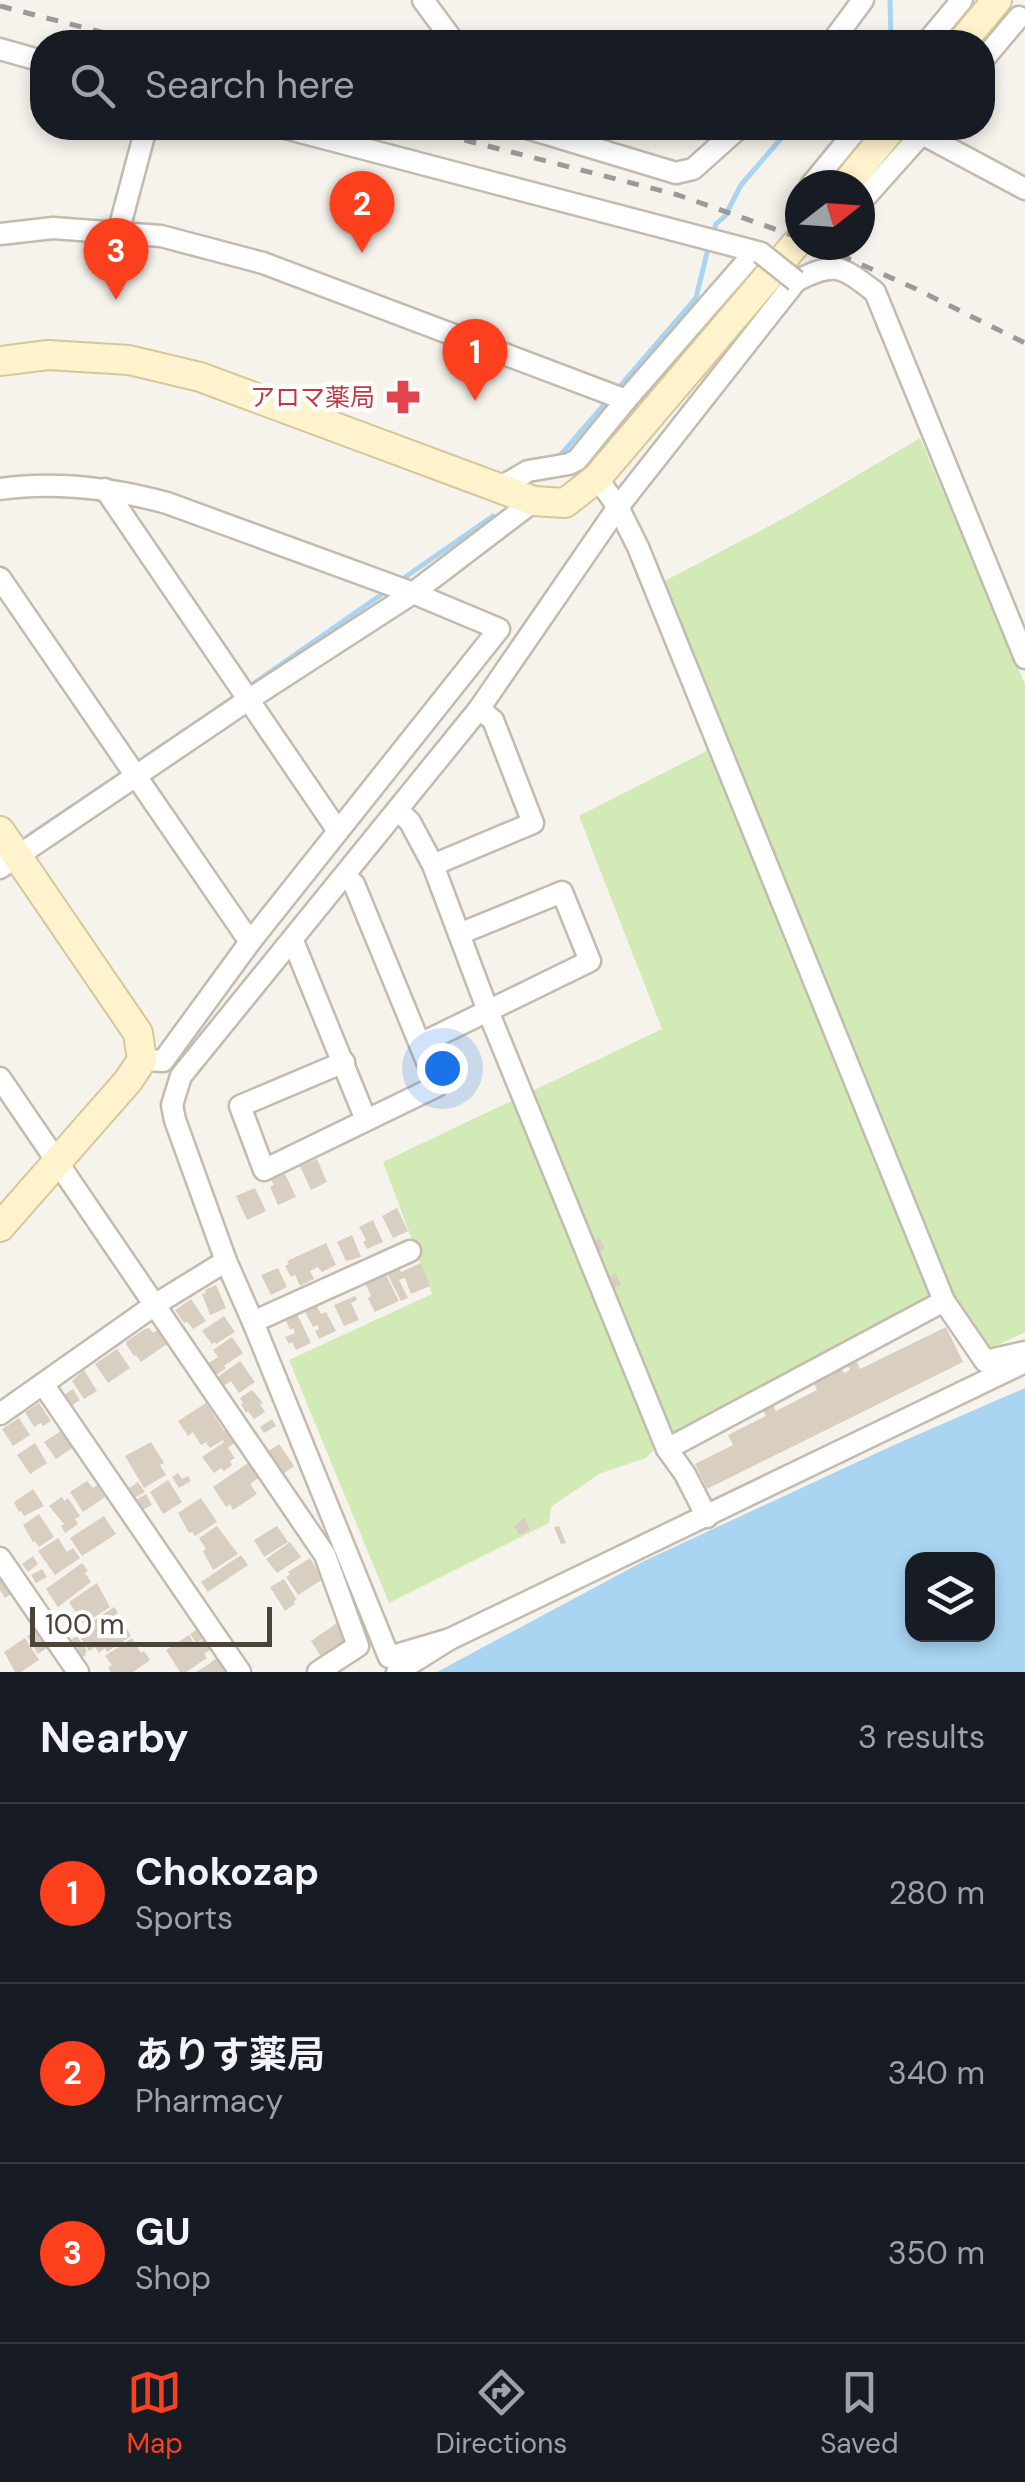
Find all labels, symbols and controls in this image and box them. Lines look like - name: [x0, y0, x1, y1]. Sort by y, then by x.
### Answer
- search box: [30, 30, 995, 140]
- icon: search: [65, 58, 120, 113]
- text: Search here: [145, 60, 355, 110]
- pin: 2: [330, 170, 394, 253]
- north arrow: [785, 170, 875, 260]
- pin: 3: [84, 218, 148, 300]
- pin: 1: [442, 318, 508, 401]
- pharmacy icon: アロマ薬局: [384, 378, 422, 416]
- place label: アロマ薬局: [250, 381, 375, 414]
- your location: [417, 1043, 468, 1094]
- map controls: [905, 1552, 995, 1642]
- button: layers: [905, 1552, 995, 1642]
- scale bar: [30, 1602, 272, 1646]
- text: 100 m: [45, 1606, 124, 1643]
- text: Nearby: [40, 1710, 189, 1765]
- text: 3 results: [858, 1716, 985, 1758]
- text: Chokozap: [135, 1847, 319, 1897]
- text: 1: [67, 1872, 78, 1914]
- text: 280 m: [889, 1872, 985, 1914]
- text: Sports: [135, 1897, 233, 1939]
- text: ありす薬局: [135, 2030, 325, 2080]
- text: 2: [63, 2052, 82, 2094]
- text: 340 m: [888, 2052, 985, 2094]
- text: Pharmacy: [135, 2080, 283, 2122]
- text: GU: [135, 2207, 191, 2257]
- text: 3: [63, 2232, 82, 2274]
- text: 350 m: [888, 2232, 985, 2274]
- text: Shop: [135, 2257, 211, 2299]
- tab: Map: [126, 2365, 183, 2462]
- tab: Directions: [436, 2365, 567, 2462]
- tab: Saved: [820, 2365, 899, 2462]

